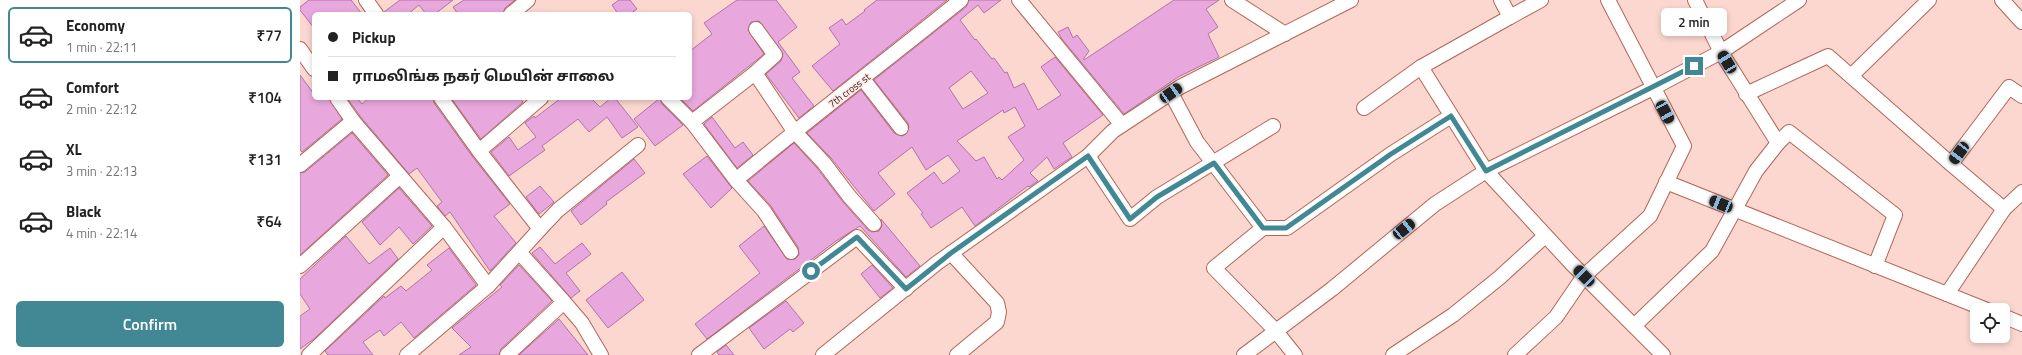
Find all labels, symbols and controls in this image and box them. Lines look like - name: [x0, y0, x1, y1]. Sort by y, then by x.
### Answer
- callout: 2 min: [1661, 8, 1727, 36]
- text: 2 min: [1678, 12, 1710, 32]
- text: Economy: [66, 14, 125, 37]
- icon: car: [18, 17, 54, 53]
- text: ₹77: [257, 24, 282, 47]
- text: Pickup: [352, 26, 396, 49]
- text: 1 min · 22:11: [66, 37, 137, 57]
- car: [1716, 49, 1738, 75]
- route end: [1685, 57, 1703, 75]
- text: ராமலிங்க நகர் மெயின் சாலை: [352, 64, 615, 87]
- street label: 7th cross st: [825, 69, 874, 111]
- text: Comfort: [66, 76, 119, 99]
- icon: car: [18, 79, 54, 115]
- car: [1158, 81, 1184, 105]
- text: ₹104: [248, 86, 282, 109]
- text: 2 min · 22:12: [66, 99, 137, 119]
- car: [1654, 99, 1676, 125]
- text: XL: [66, 138, 82, 161]
- car: [1947, 140, 1971, 166]
- icon: car: [18, 141, 54, 177]
- text: ₹131: [248, 148, 282, 171]
- text: 3 min · 22:13: [66, 161, 137, 181]
- car: [1708, 194, 1734, 214]
- text: Black: [66, 200, 101, 223]
- icon: car: [18, 203, 54, 239]
- text: ₹64: [257, 210, 282, 233]
- car: [1391, 217, 1417, 241]
- text: 4 min · 22:14: [66, 223, 137, 243]
- route start: [802, 262, 820, 280]
- car: [1571, 263, 1597, 289]
- button: Confirm: [16, 301, 284, 347]
- map controls: [1970, 303, 2010, 343]
- button: locate: [1970, 303, 2010, 343]

